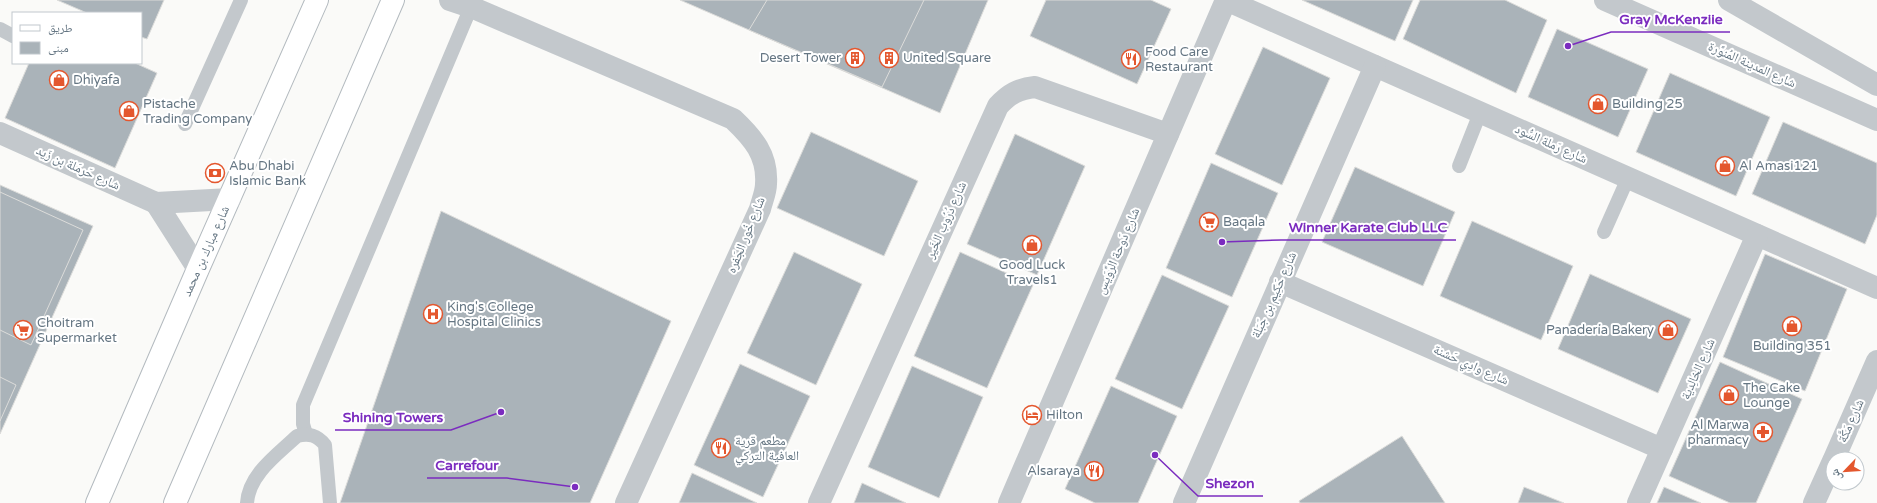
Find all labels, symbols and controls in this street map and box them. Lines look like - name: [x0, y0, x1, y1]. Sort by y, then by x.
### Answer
- callout: Gray McKenziie: [1611, 6, 1730, 32]
- text: Gray McKenziie: [1619, 11, 1723, 28]
- legend: [12, 12, 142, 64]
- text: طريق: [48, 21, 73, 35]
- street label: شارع المدينة المُنوَّرة: [1705, 38, 1798, 92]
- text: مبنى: [48, 41, 69, 55]
- place label: Food Care Restaurant: [1145, 44, 1213, 75]
- building icon: Desert Tower: [844, 47, 866, 69]
- building icon: United Square: [878, 47, 900, 69]
- restaurant icon: Food Care Restaurant: [1120, 48, 1142, 70]
- place label: Desert Tower: [760, 50, 841, 66]
- place label: United Square: [903, 50, 991, 66]
- shop icon: Dhiyafa: [48, 69, 70, 91]
- place label: Dhiyafa: [73, 72, 120, 88]
- shop icon: Building 25: [1587, 93, 1609, 115]
- place label: Pistache Trading Company: [143, 96, 252, 127]
- place label: Building 25: [1612, 96, 1683, 112]
- shop icon: Pistache Trading Company: [118, 100, 140, 122]
- street label: شارع رَملة السُّود: [1512, 121, 1590, 168]
- street label: شارع حَرمَلة بن زَيد: [33, 142, 122, 195]
- shop icon: Al Amasi121: [1714, 155, 1736, 177]
- place label: Abu Dhabi Islamic Bank: [229, 158, 306, 189]
- place label: Al Amasi121: [1739, 158, 1818, 174]
- bank icon: Abu Dhabi Islamic Bank: [204, 162, 226, 184]
- street label: شارع دُرُوب الخَير: [922, 179, 971, 262]
- street label: شارع خُور الجَفره: [723, 194, 770, 276]
- street label: شارع مبارك بن محمد: [179, 203, 234, 299]
- street label: شارع دَوحة الرِّوَيس: [1093, 206, 1144, 297]
- supermarket icon: Baqala: [1198, 211, 1220, 233]
- place label: Baqala: [1223, 214, 1265, 230]
- callout: Winner Karate Club LLC: [1281, 214, 1456, 240]
- text: Winner Karate Club LLC: [1289, 219, 1448, 236]
- shop icon: Good Luck Travels1: [1021, 234, 1043, 256]
- street label: شارع حَكِيم بن جَبَلة: [1248, 249, 1301, 341]
- place label: Good Luck Travels1: [999, 257, 1065, 288]
- place label: King's College Hospital Clinics: [447, 299, 541, 330]
- hospital icon: King's College Hospital Clinics: [422, 303, 444, 325]
- place label: Choitram Supermarket: [37, 315, 117, 346]
- shop icon: Building 351: [1781, 315, 1803, 337]
- supermarket icon: Choitram Supermarket: [12, 319, 34, 341]
- shop icon: Panadería Bakery: [1657, 319, 1679, 341]
- place label: Panadería Bakery: [1546, 322, 1654, 338]
- street label: شارع الخالِدية: [1677, 336, 1719, 402]
- place label: Building 351: [1753, 338, 1831, 354]
- street label: شارع وادِي حَشنة: [1430, 341, 1511, 391]
- place label: The Cake Lounge: [1743, 380, 1800, 411]
- shop icon: The Cake Lounge: [1718, 384, 1740, 406]
- street label: شارع مَكَّة: [1834, 397, 1869, 446]
- callout: Shining Towers: [335, 404, 451, 430]
- hotel icon: Hilton: [1021, 404, 1043, 426]
- place label: Hilton: [1046, 407, 1083, 423]
- text: Shining Towers: [343, 409, 444, 426]
- place label: Al Marwa pharmacy: [1687, 417, 1749, 448]
- pharmacy icon: Al Marwa pharmacy: [1752, 421, 1774, 443]
- place label: مطعم قرية العافية التركي: [735, 433, 799, 466]
- restaurant icon: مطعم قرية العافية التركي: [710, 437, 732, 459]
- north arrow: [1825, 451, 1865, 491]
- callout: Carrefour: [427, 452, 507, 478]
- text: Carrefour: [435, 457, 499, 474]
- restaurant icon: Alsaraya: [1083, 460, 1105, 482]
- place label: Alsaraya: [1027, 463, 1080, 479]
- text: ش: [1828, 466, 1846, 483]
- callout: Shezon: [1198, 470, 1263, 496]
- text: Shezon: [1206, 475, 1254, 492]

